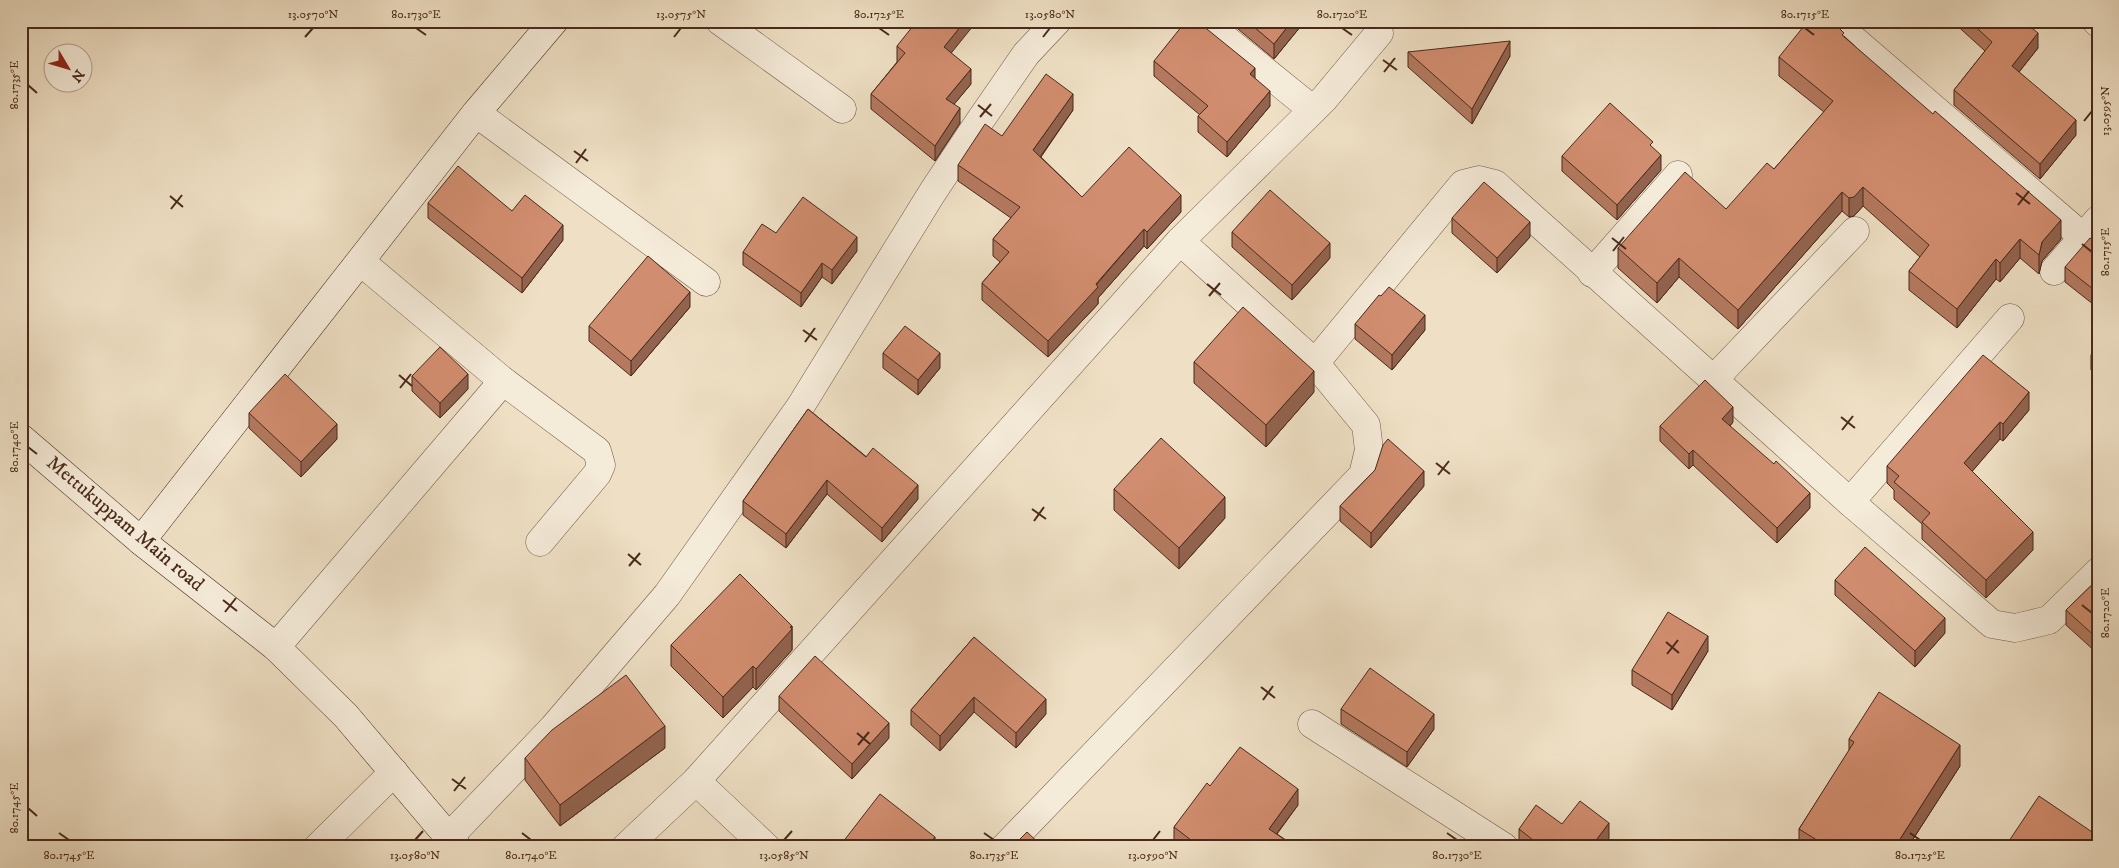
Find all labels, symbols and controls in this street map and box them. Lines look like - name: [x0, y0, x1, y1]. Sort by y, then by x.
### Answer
- text: 13.0570°N: [288, 7, 338, 22]
- text: 80.1730°E: [391, 7, 441, 22]
- text: 13.0575°N: [656, 7, 706, 22]
- text: 80.1725°E: [854, 7, 905, 22]
- text: 13.0580°N: [1025, 7, 1075, 22]
- text: 80.1720°E: [1317, 7, 1368, 22]
- text: 80.1715°E: [1781, 7, 1830, 22]
- north arrow: [42, 42, 92, 92]
- text: 80.1735°E: [7, 60, 22, 109]
- text: N: [67, 65, 88, 86]
- text: 13.0595°N: [2098, 86, 2113, 136]
- text: 80.1715°E: [2098, 227, 2113, 276]
- text: 80.1740°E: [7, 421, 22, 473]
- street label: Mettukuppam Main road: [41, 451, 209, 597]
- text: 80.1720°E: [2098, 587, 2113, 638]
- text: 80.1745°E: [7, 782, 22, 833]
- text: 80.1745°E: [44, 848, 95, 863]
- text: 13.0580°N: [390, 848, 440, 863]
- text: 80.1740°E: [505, 848, 557, 863]
- text: 13.0585°N: [759, 848, 809, 863]
- text: 80.1735°E: [970, 848, 1019, 863]
- text: 13.0590°N: [1128, 848, 1178, 863]
- text: 80.1730°E: [1432, 848, 1482, 863]
- text: 80.1725°E: [1895, 848, 1946, 863]

